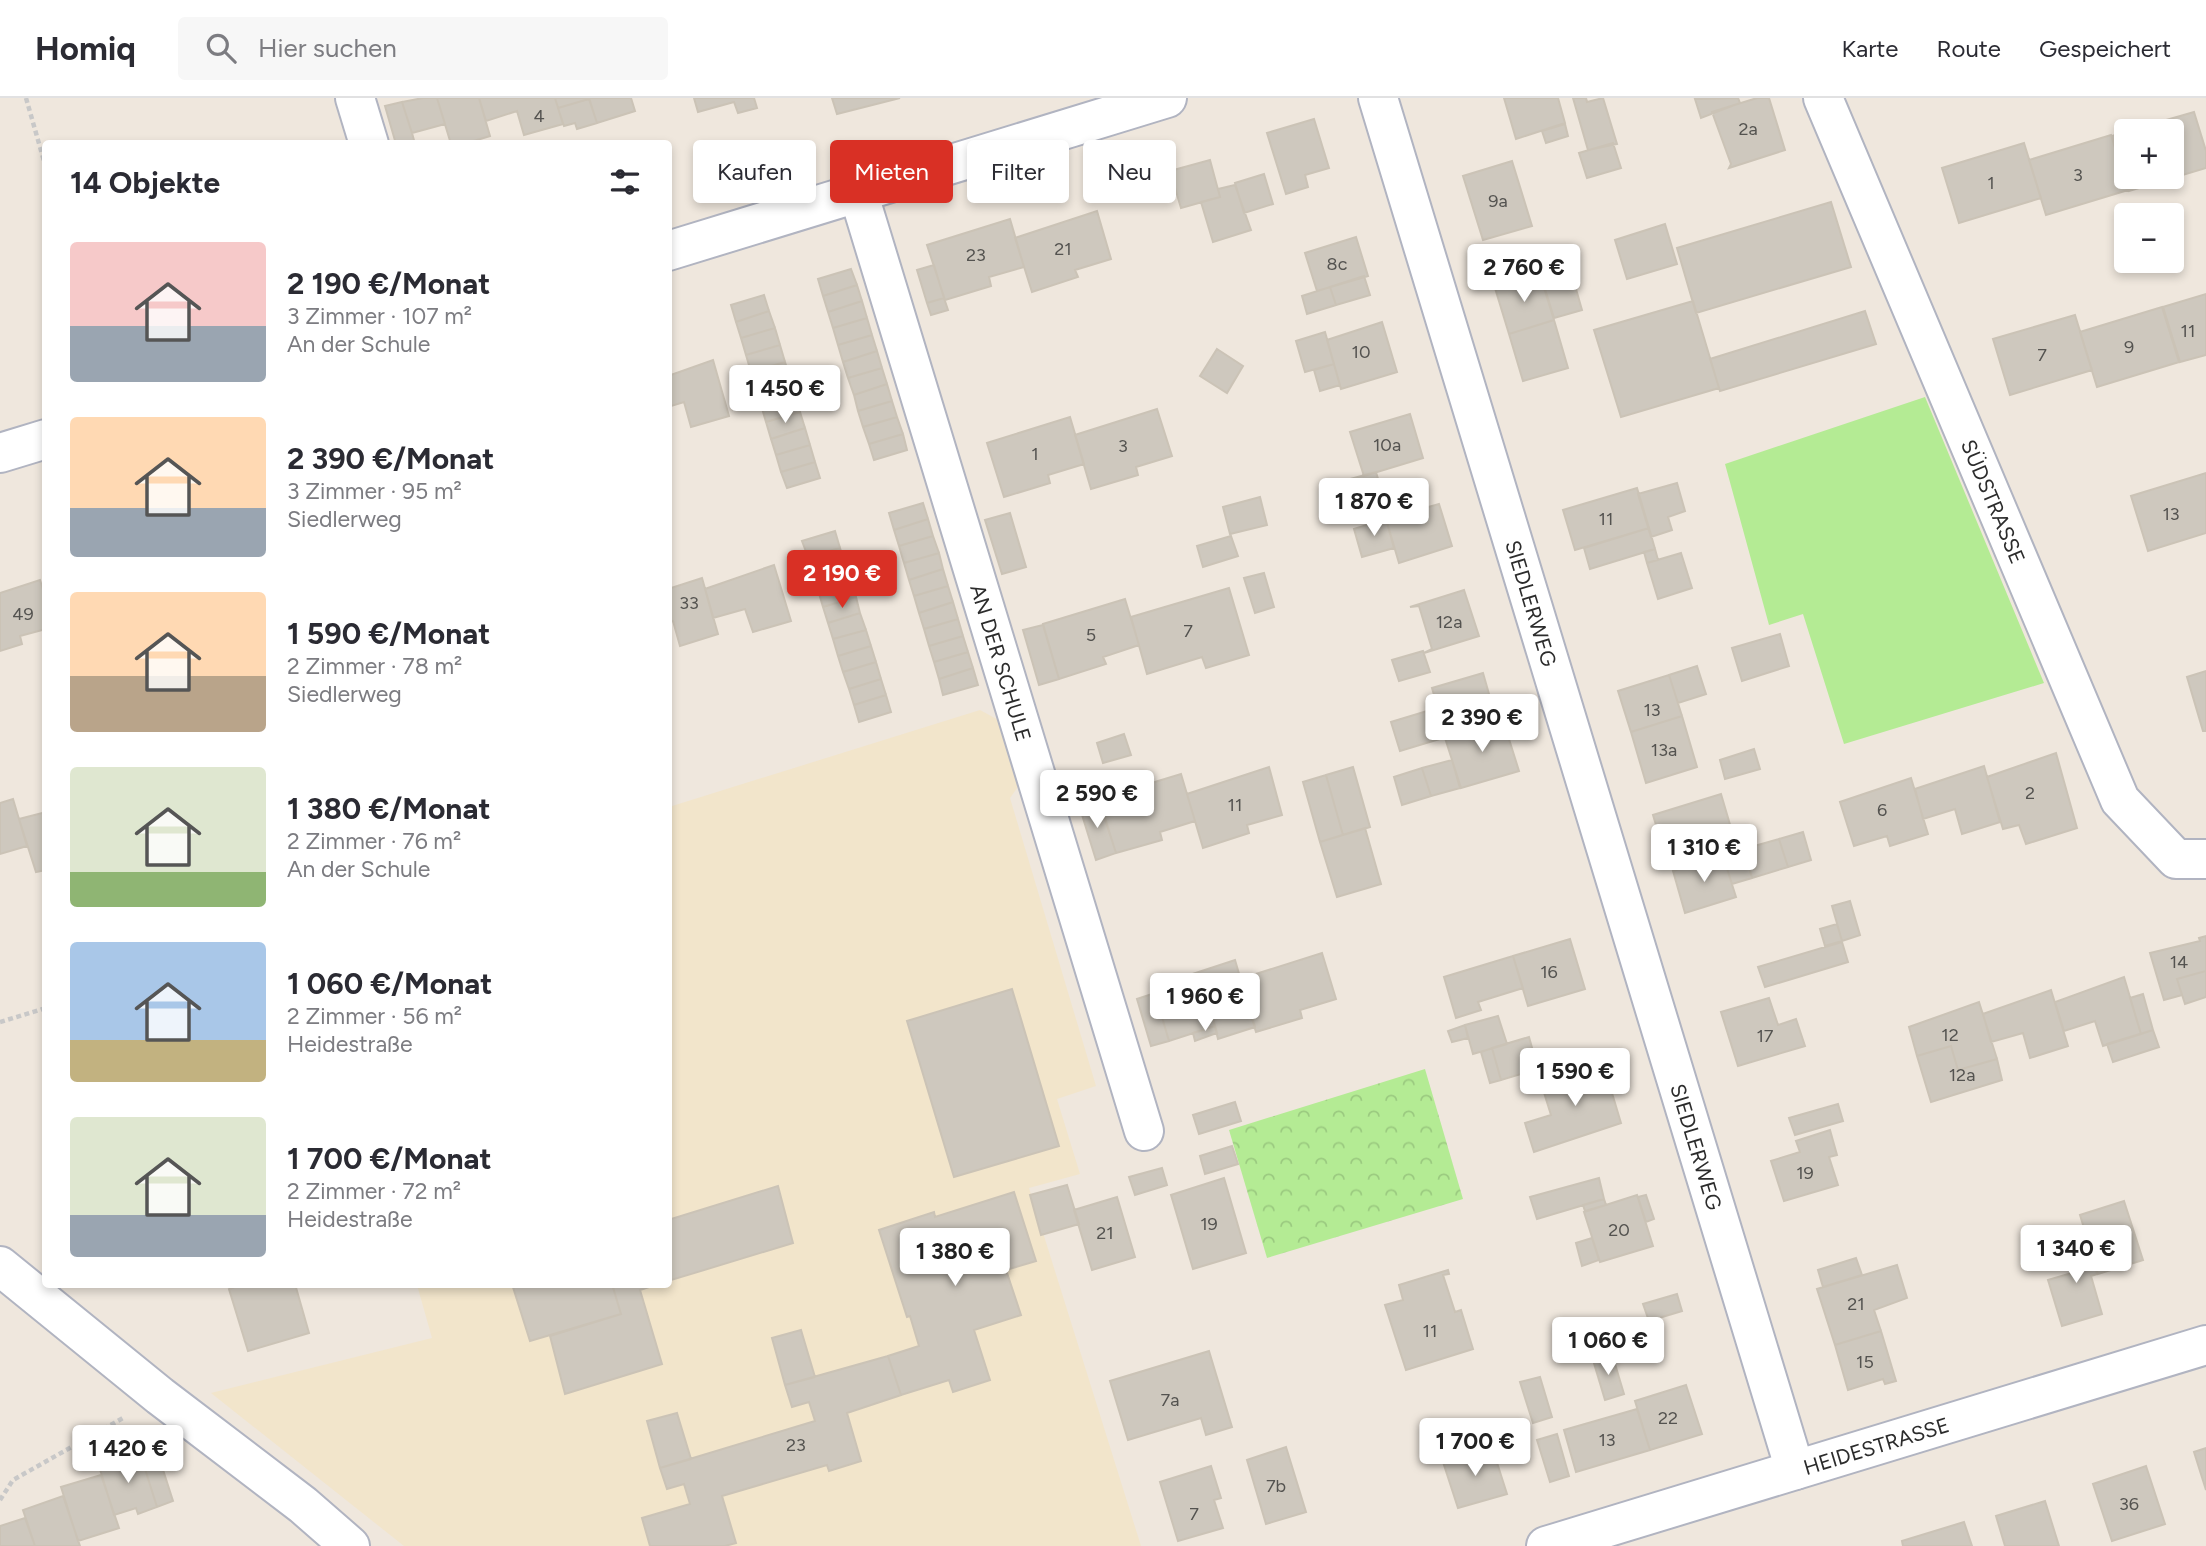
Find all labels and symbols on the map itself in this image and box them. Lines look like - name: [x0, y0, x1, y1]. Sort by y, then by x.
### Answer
- house number: 4: [533, 105, 545, 127]
- house number: 2a: [1738, 118, 1758, 140]
- house number: 3: [2073, 164, 2083, 186]
- house number: 1: [1987, 172, 1995, 194]
- house number: 9a: [1488, 190, 1508, 212]
- house number: 21: [1054, 238, 1072, 260]
- house number: 23: [966, 244, 986, 266]
- pin: 2 760 €: [1459, 244, 1589, 304]
- house number: 8c: [1327, 253, 1348, 275]
- house number: 11: [2181, 320, 2195, 342]
- house number: 9: [2124, 336, 2134, 358]
- house number: 10: [1352, 341, 1370, 363]
- house number: 7: [2037, 344, 2047, 366]
- pin: 1 450 €: [720, 366, 850, 425]
- house number: 10a: [1373, 434, 1401, 456]
- house number: 3: [1118, 435, 1128, 457]
- street label: SÜDSTRASSE: [1956, 436, 2031, 567]
- house number: 1: [1031, 443, 1039, 465]
- pin: 1 870 €: [1309, 478, 1439, 538]
- house number: 13: [2162, 503, 2180, 525]
- house number: 11: [1599, 508, 1613, 530]
- street label: SIEDLERWEG: [1501, 537, 1563, 669]
- pin: 2 190 €: [777, 550, 907, 610]
- street label: AN DER SCHULE: [966, 581, 1037, 744]
- house number: 33: [679, 592, 699, 614]
- house number: 49: [12, 603, 34, 625]
- house number: 12a: [1436, 611, 1462, 633]
- house number: 7: [1183, 620, 1193, 642]
- house number: 5: [1086, 624, 1096, 646]
- pin: 2 390 €: [1417, 694, 1547, 754]
- house number: 13: [1643, 699, 1661, 721]
- house number: 13a: [1651, 739, 1677, 761]
- pin: 2 590 €: [1032, 770, 1162, 830]
- house number: 2: [2025, 782, 2035, 804]
- house number: 11: [1228, 794, 1242, 816]
- house number: 6: [1877, 799, 1887, 821]
- pin: 1 310 €: [1639, 824, 1769, 884]
- house number: 14: [2170, 951, 2188, 973]
- house number: 16: [1540, 961, 1558, 983]
- pin: 1 960 €: [1140, 974, 1270, 1033]
- house number: 12: [1941, 1024, 1959, 1046]
- house number: 17: [1756, 1025, 1774, 1047]
- pin: 1 590 €: [1510, 1048, 1640, 1108]
- house number: 12a: [1949, 1064, 1975, 1086]
- street label: SIEDLERWEG: [1666, 1081, 1728, 1213]
- house number: 19: [1796, 1162, 1814, 1184]
- house number: 19: [1200, 1213, 1218, 1235]
- house number: 20: [1608, 1219, 1630, 1241]
- house number: 21: [1096, 1222, 1114, 1244]
- pin: 1 340 €: [2011, 1226, 2141, 1285]
- pin: 1 380 €: [890, 1228, 1020, 1288]
- house number: 21: [1847, 1293, 1865, 1315]
- pin: 1 060 €: [1543, 1318, 1673, 1377]
- house number: 11: [1423, 1320, 1437, 1342]
- house number: 15: [1856, 1351, 1874, 1373]
- house number: 7a: [1161, 1389, 1179, 1411]
- house number: 22: [1658, 1407, 1678, 1429]
- street label: HEIDESTRASSE: [1800, 1412, 1952, 1479]
- pin: 1 700 €: [1410, 1418, 1540, 1478]
- pin: 1 420 €: [63, 1426, 193, 1485]
- house number: 13: [1598, 1429, 1616, 1451]
- house number: 23: [786, 1434, 806, 1456]
- house number: 7b: [1266, 1475, 1286, 1497]
- house number: 36: [2119, 1493, 2139, 1515]
- house number: 7: [1189, 1503, 1199, 1525]

